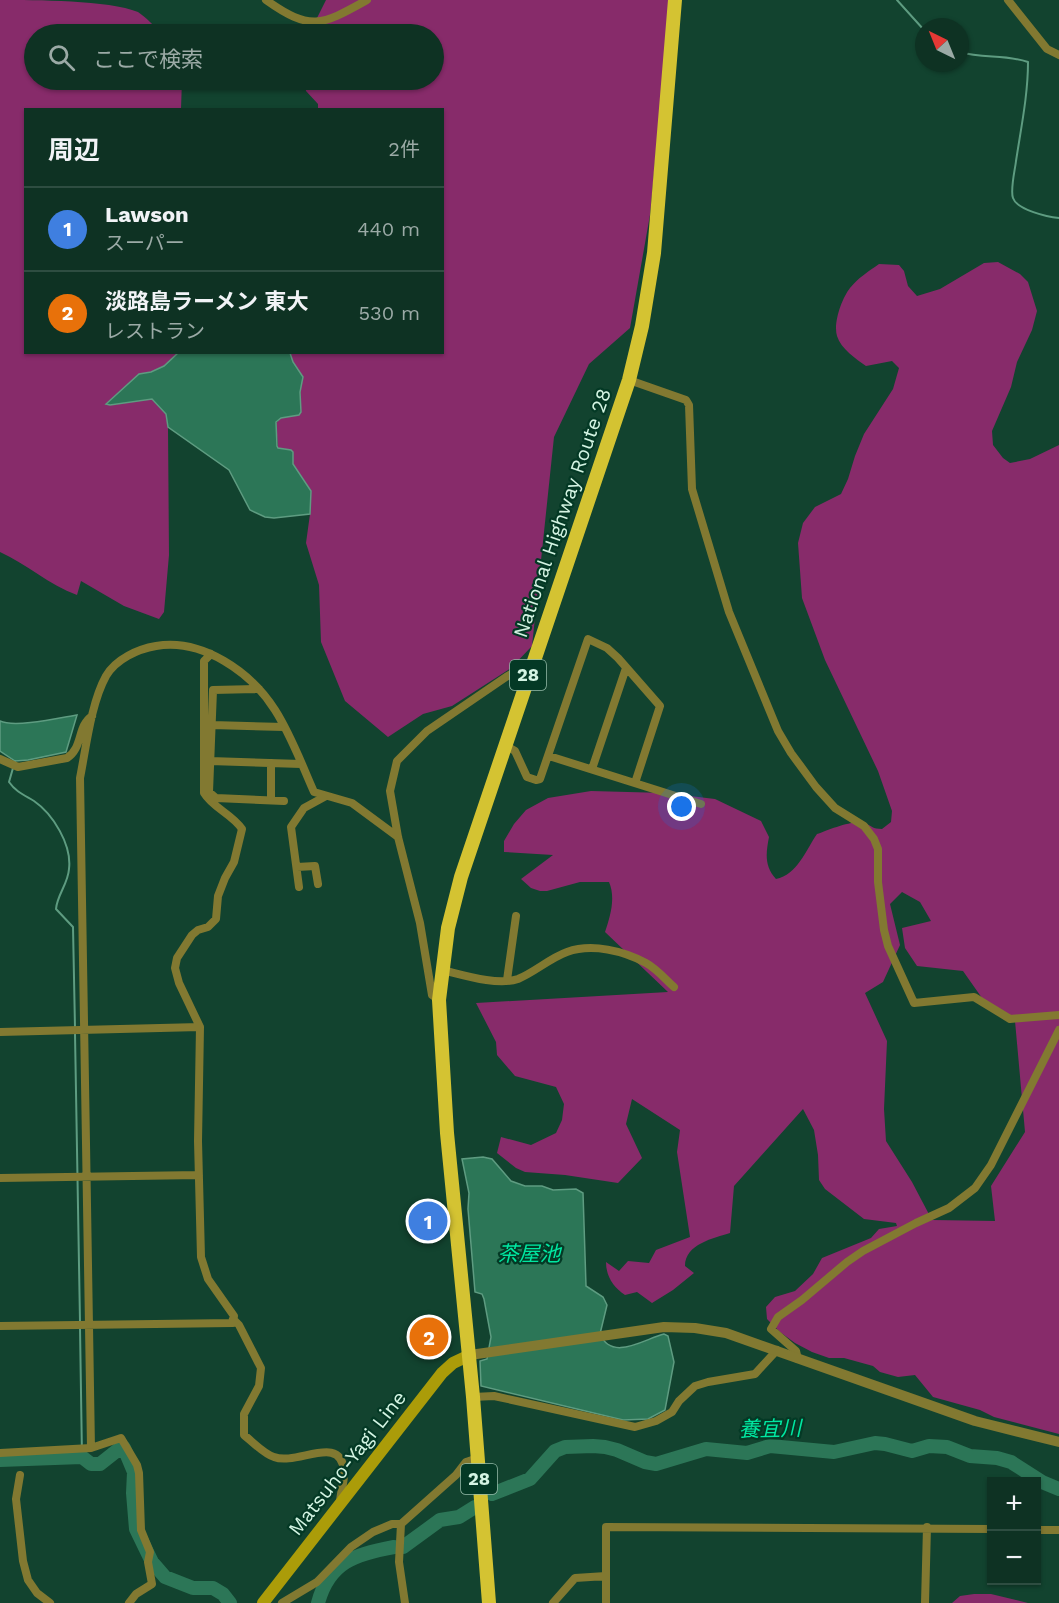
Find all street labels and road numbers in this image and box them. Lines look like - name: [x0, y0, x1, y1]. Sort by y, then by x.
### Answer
- street label: National Highway Route 28: [508, 385, 616, 641]
- road number: 28: [510, 660, 546, 690]
- street label: Matsuho-Yagi Line: [283, 1386, 411, 1540]
- road number: 28: [461, 1464, 497, 1494]

